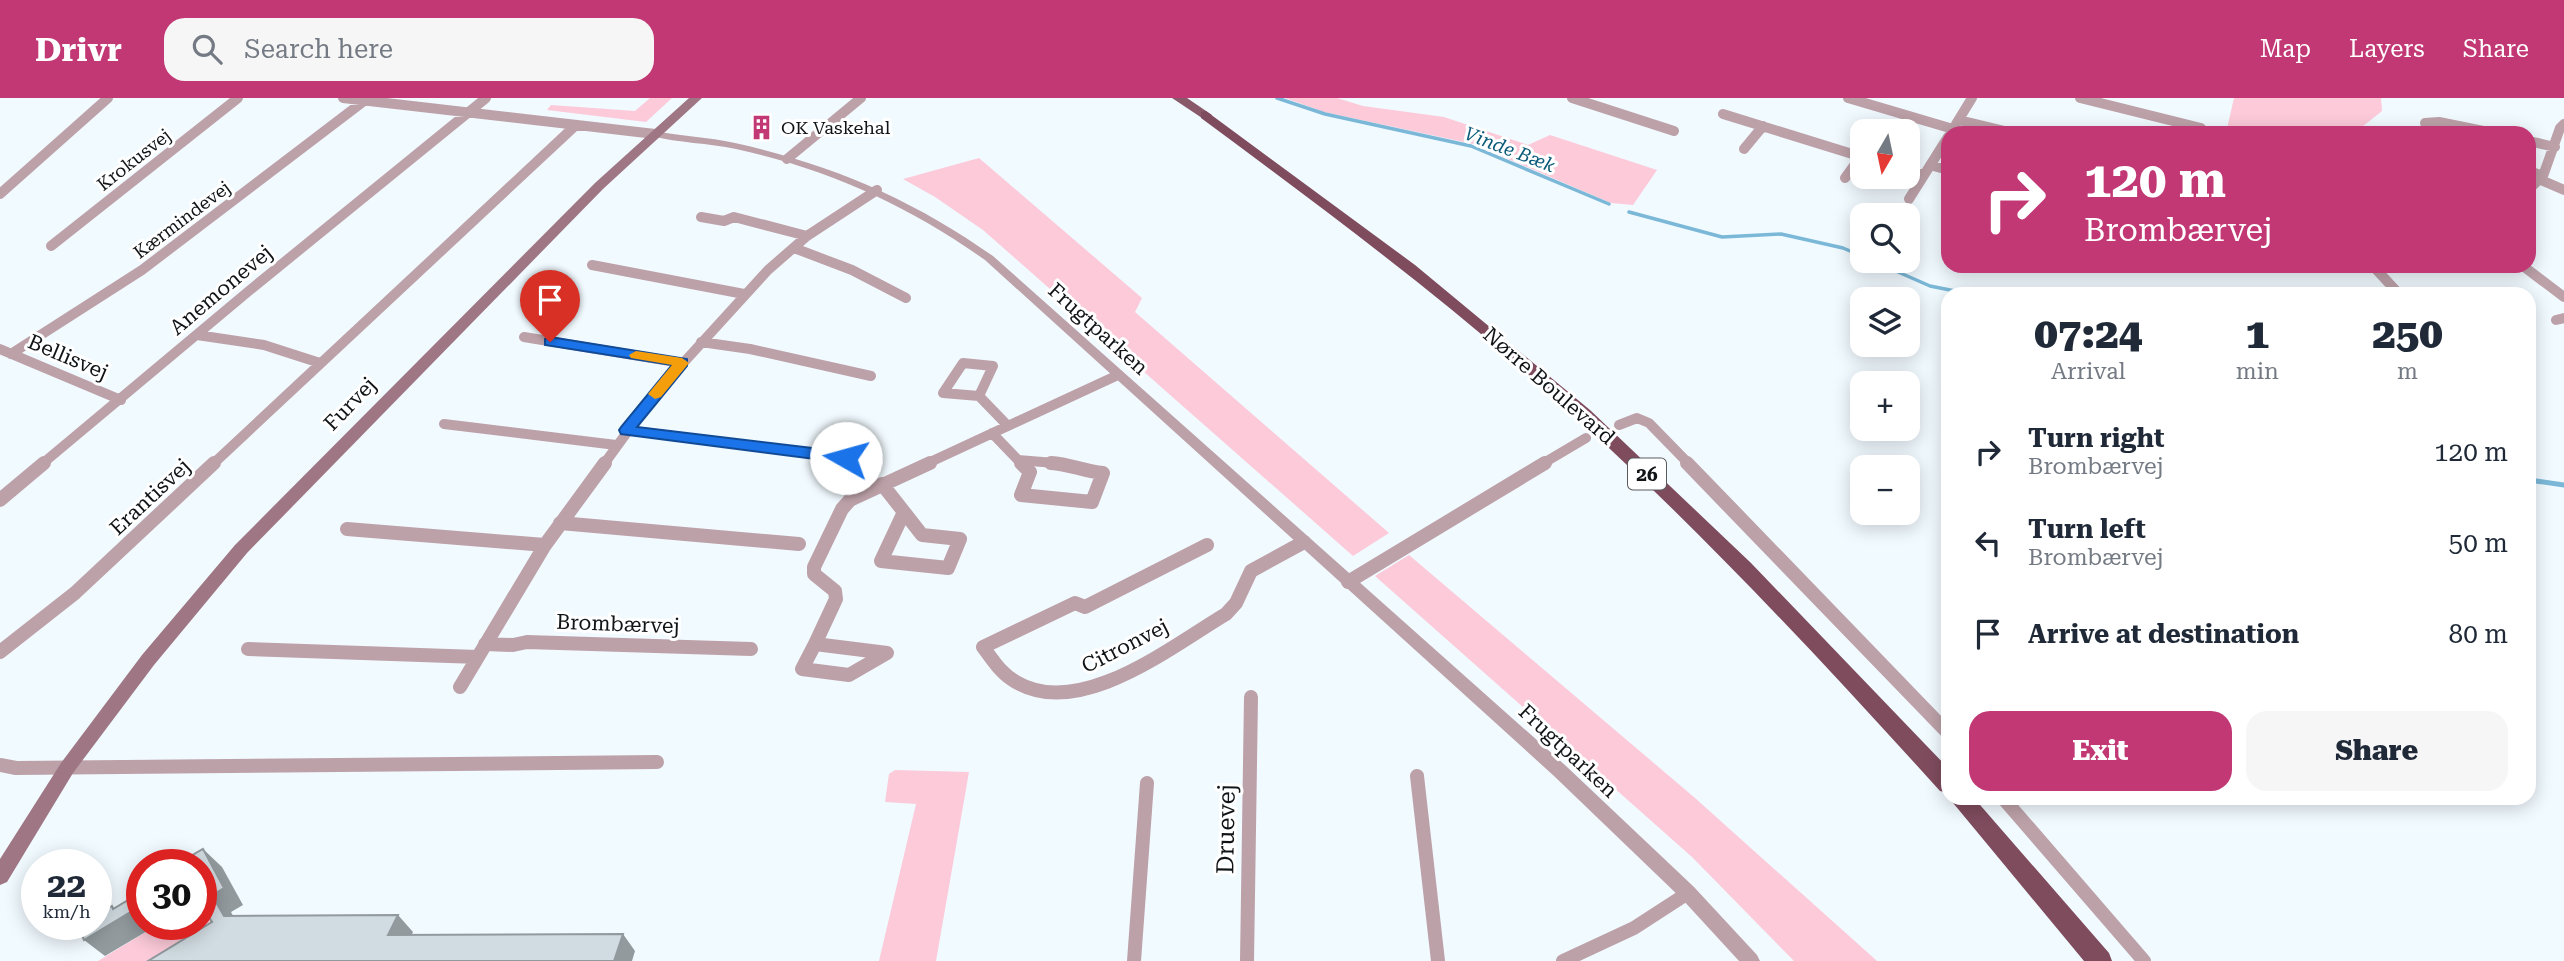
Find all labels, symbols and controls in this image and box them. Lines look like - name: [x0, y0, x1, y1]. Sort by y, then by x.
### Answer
- search box: [164, 18, 654, 81]
- text: Drivr: [35, 30, 122, 69]
- icon: search: [188, 30, 226, 68]
- text: Search here: [244, 34, 393, 64]
- text: Map: [2260, 35, 2311, 63]
- text: Layers: [2349, 35, 2425, 63]
- text: Share: [2463, 35, 2529, 63]
- building icon: OK Vaskehal: [747, 114, 775, 142]
- place label: OK Vaskehal: [781, 117, 891, 138]
- north arrow: [1850, 119, 1920, 189]
- map controls: [1850, 119, 1920, 525]
- water label: Vinde Bæk: [1461, 122, 1559, 178]
- street label: Krokusvej: [93, 124, 175, 195]
- text: 120 m: [2084, 152, 2226, 209]
- icon: right: [1969, 154, 2060, 245]
- street label: Kærmindevej: [129, 176, 234, 263]
- button: search: [1850, 203, 1920, 273]
- text: Brombærvej: [2084, 211, 2273, 249]
- street label: Anemonevej: [165, 240, 277, 340]
- pin: [520, 270, 580, 342]
- street label: Frugtparken: [1043, 278, 1153, 380]
- icon: arrive: [531, 281, 569, 319]
- button: layers: [1850, 287, 1920, 357]
- text: 07:24: [2034, 309, 2142, 358]
- text: 1: [2245, 309, 2269, 358]
- text: 250: [2372, 309, 2443, 358]
- street label: Nørre Boulevard: [1478, 322, 1620, 450]
- street label: Bellisvej: [24, 329, 112, 385]
- text: Arrival: [2051, 358, 2126, 385]
- text: min: [2236, 358, 2279, 385]
- text: m: [2397, 358, 2418, 385]
- button: +: [1850, 371, 1920, 441]
- street label: Furvej: [319, 373, 381, 435]
- position arrow: [809, 421, 883, 495]
- text: Turn right: [2028, 423, 2164, 453]
- icon: right: [1969, 433, 2007, 471]
- text: 120 m: [2434, 437, 2508, 467]
- text: Brombærvej: [2028, 453, 2164, 480]
- street label: Erantisvej: [105, 454, 195, 540]
- button: −: [1850, 455, 1920, 525]
- road number: 26: [1628, 458, 1666, 490]
- text: Turn left: [2028, 514, 2146, 544]
- icon: left: [1969, 524, 2007, 562]
- text: 50 m: [2449, 528, 2508, 558]
- text: Brombærvej: [2028, 544, 2164, 571]
- street label: Brombærvej: [556, 610, 680, 638]
- street label: Citronvej: [1078, 614, 1172, 678]
- icon: arrive: [1969, 615, 2007, 653]
- text: Arrive at destination: [2028, 619, 2299, 649]
- text: 80 m: [2449, 619, 2508, 649]
- street label: Frugtparken: [1514, 699, 1622, 803]
- button: Exit: [1969, 711, 2232, 791]
- button: Share: [2246, 711, 2508, 791]
- street label: Druevej: [1211, 784, 1241, 874]
- speed limit sign: 30: [126, 849, 217, 940]
- text: 22: [47, 865, 86, 906]
- text: km/h: [42, 901, 91, 922]

